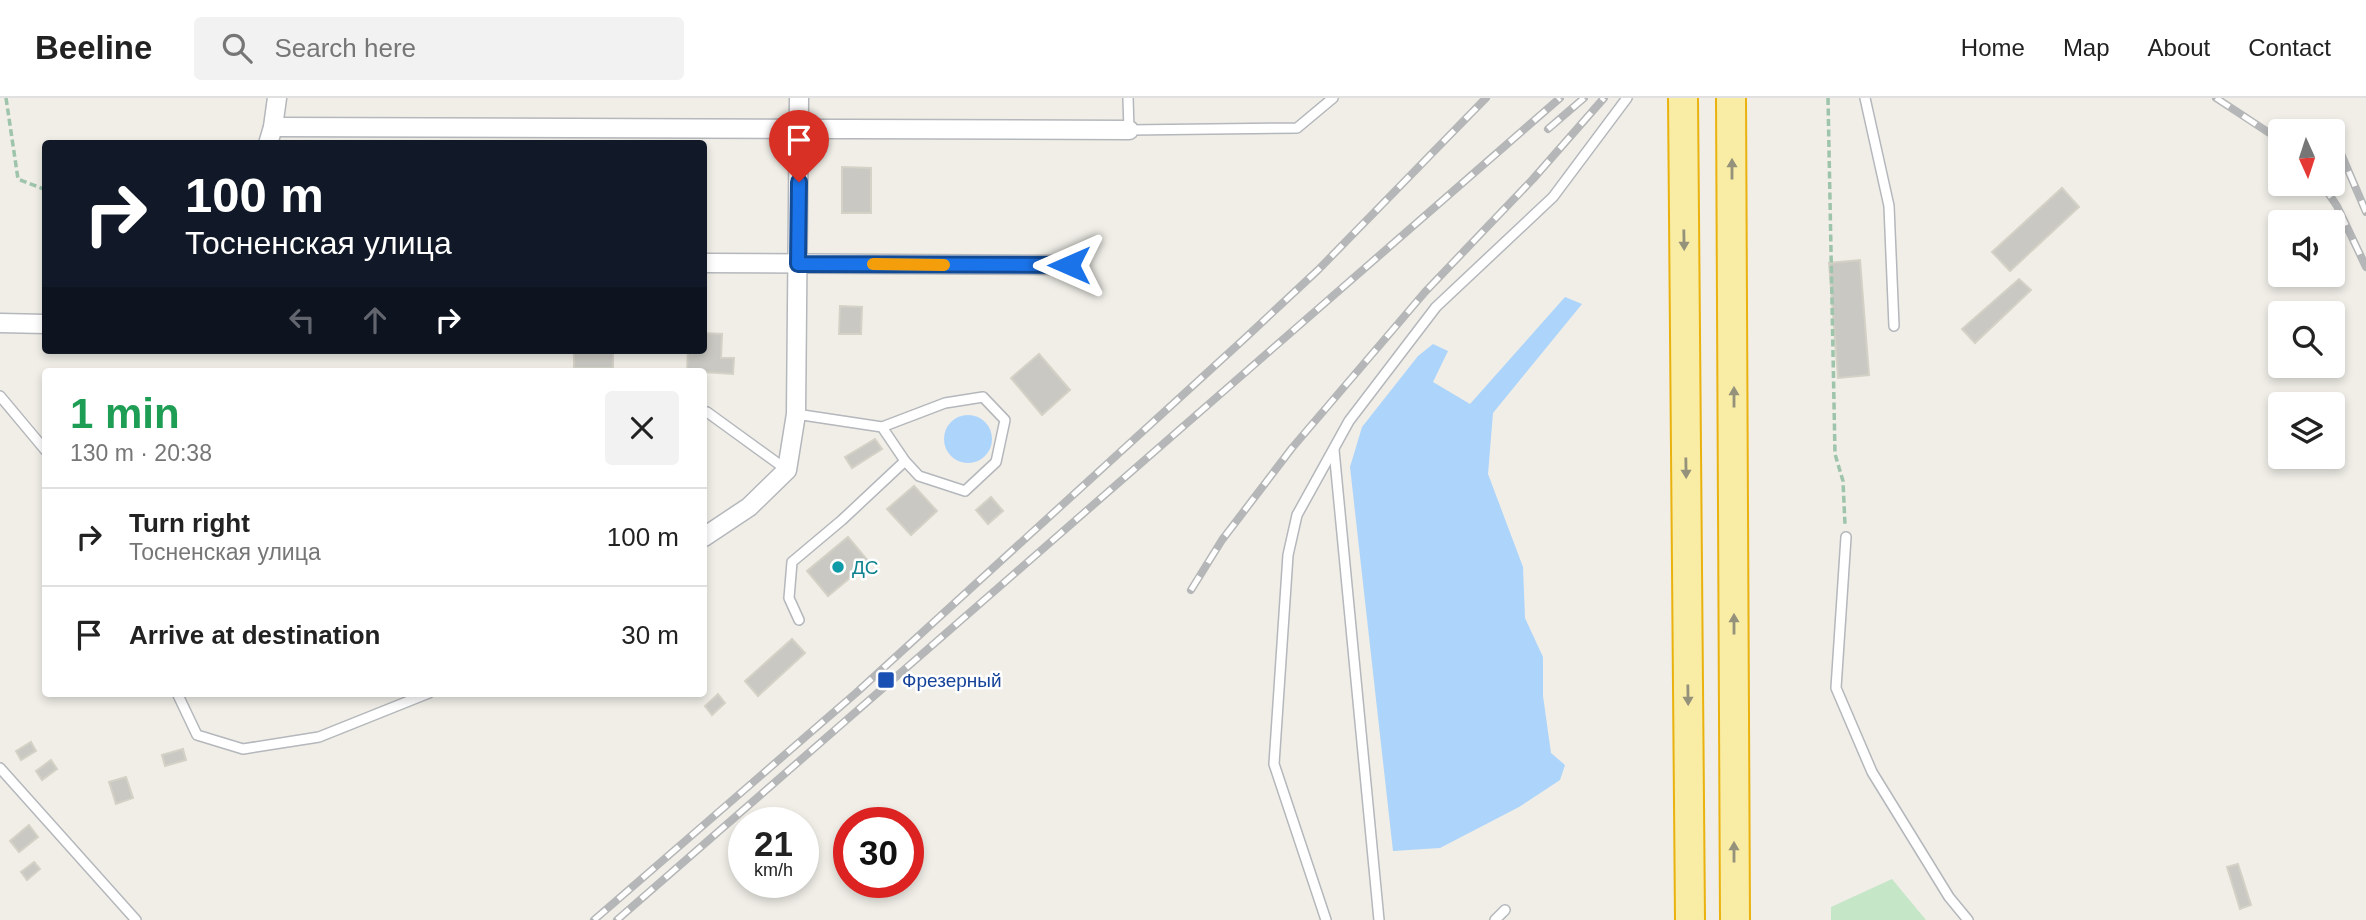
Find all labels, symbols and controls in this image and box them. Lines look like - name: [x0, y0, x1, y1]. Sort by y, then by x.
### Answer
- search box: [194, 17, 684, 80]
- text: Beeline: [35, 29, 152, 66]
- icon: search: [218, 29, 256, 67]
- text: Search here: [274, 33, 416, 63]
- text: Home: [1961, 34, 2025, 61]
- text: Map: [2063, 34, 2110, 61]
- text: About: [2148, 34, 2210, 61]
- text: Contact: [2248, 34, 2331, 61]
- pin: [769, 110, 829, 182]
- north arrow: [2268, 119, 2345, 196]
- map controls: [2268, 119, 2345, 469]
- icon: arrive: [780, 121, 818, 159]
- one-way arrow: [1726, 158, 1738, 180]
- icon: right: [70, 168, 161, 259]
- text: 100 m: [185, 168, 324, 222]
- button: sound: [2268, 210, 2345, 287]
- text: Тосненская улица: [185, 225, 452, 261]
- position arrow: [1032, 228, 1106, 302]
- one-way arrow: [1678, 230, 1689, 252]
- icon: left: [283, 301, 321, 339]
- icon: ahead: [356, 301, 394, 339]
- icon: right: [429, 301, 467, 339]
- button: search: [2268, 301, 2345, 378]
- one-way arrow: [1728, 386, 1740, 408]
- text: 1 min: [70, 390, 180, 437]
- button: close: [605, 391, 679, 465]
- button: layers: [2268, 392, 2345, 469]
- text: 130 m · 20:38: [70, 440, 212, 466]
- one-way arrow: [1680, 457, 1692, 479]
- text: Turn right: [129, 508, 250, 538]
- icon: right: [70, 518, 108, 556]
- text: 100 m: [607, 522, 679, 552]
- text: Тосненская улица: [129, 539, 321, 565]
- place label: ДС: [852, 557, 879, 578]
- marker: ДС: [830, 559, 846, 575]
- one-way arrow: [1728, 613, 1740, 635]
- icon: arrive: [70, 616, 108, 654]
- text: Arrive at destination: [129, 620, 380, 650]
- text: 30 m: [621, 620, 679, 650]
- marker: Фрезерный: [876, 670, 896, 690]
- place label: Фрезерный: [902, 670, 1002, 691]
- one-way arrow: [1682, 685, 1694, 707]
- speed limit sign: 30: [833, 807, 924, 898]
- text: 21: [754, 824, 793, 863]
- one-way arrow: [1728, 841, 1740, 863]
- text: km/h: [754, 860, 793, 880]

